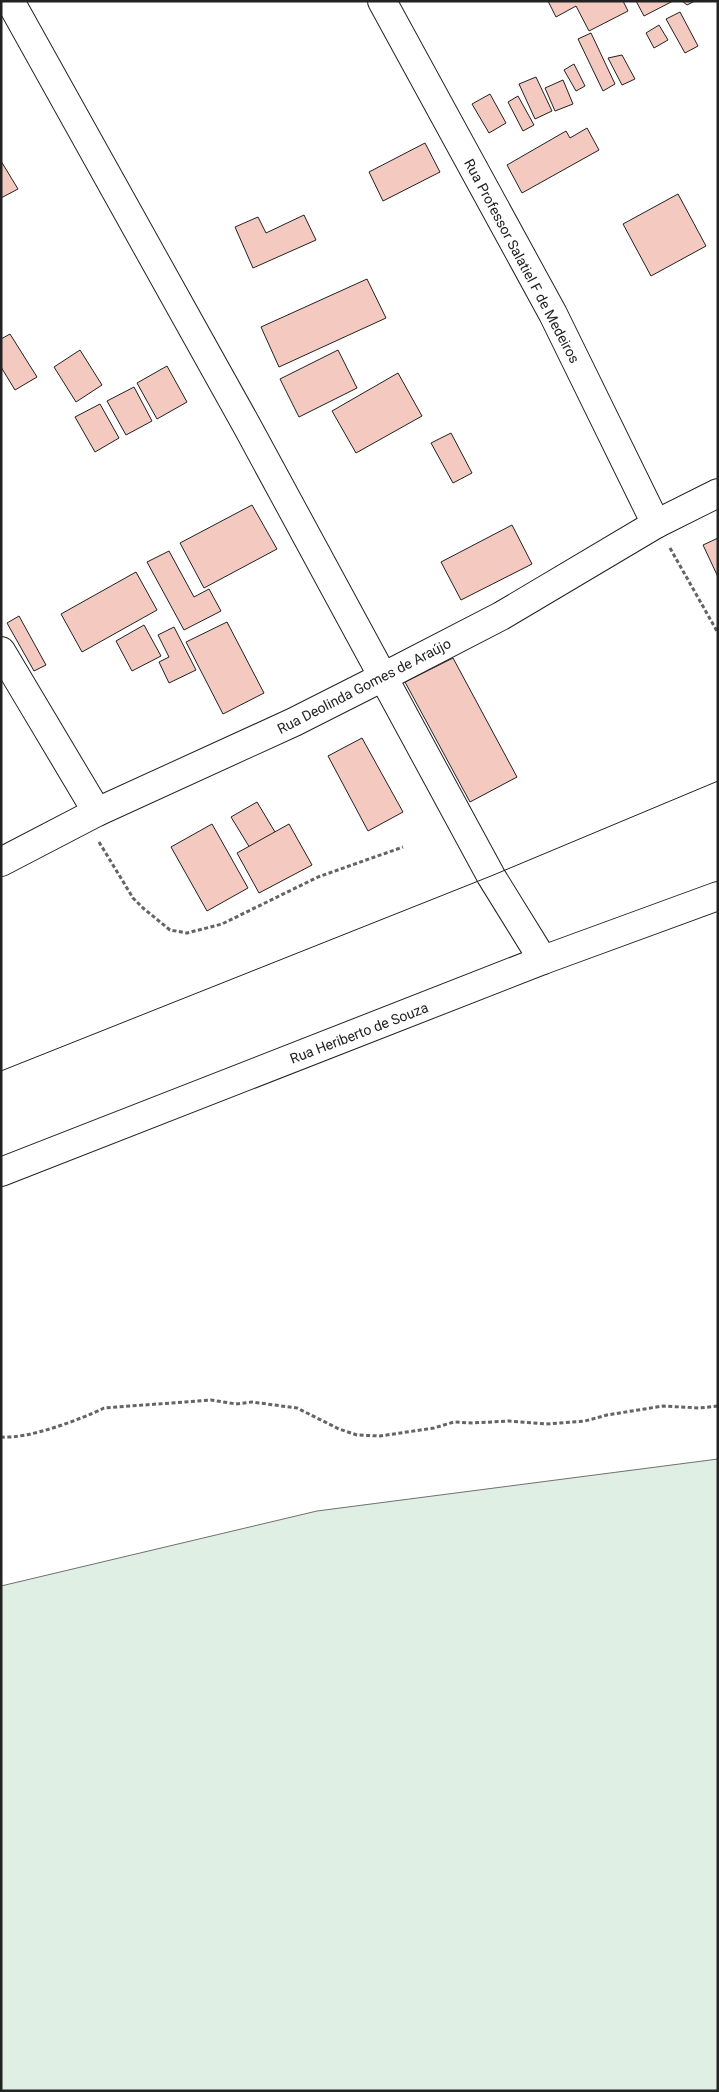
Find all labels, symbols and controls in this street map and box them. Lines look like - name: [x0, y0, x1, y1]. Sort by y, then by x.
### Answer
- street label: Rua Professor Salatiel F de Medeiros: [461, 156, 583, 366]
- street label: Rua Deolinda Gomes de Araújo: [275, 635, 453, 737]
- street label: Rua Heriberto de Souza: [288, 999, 430, 1067]

